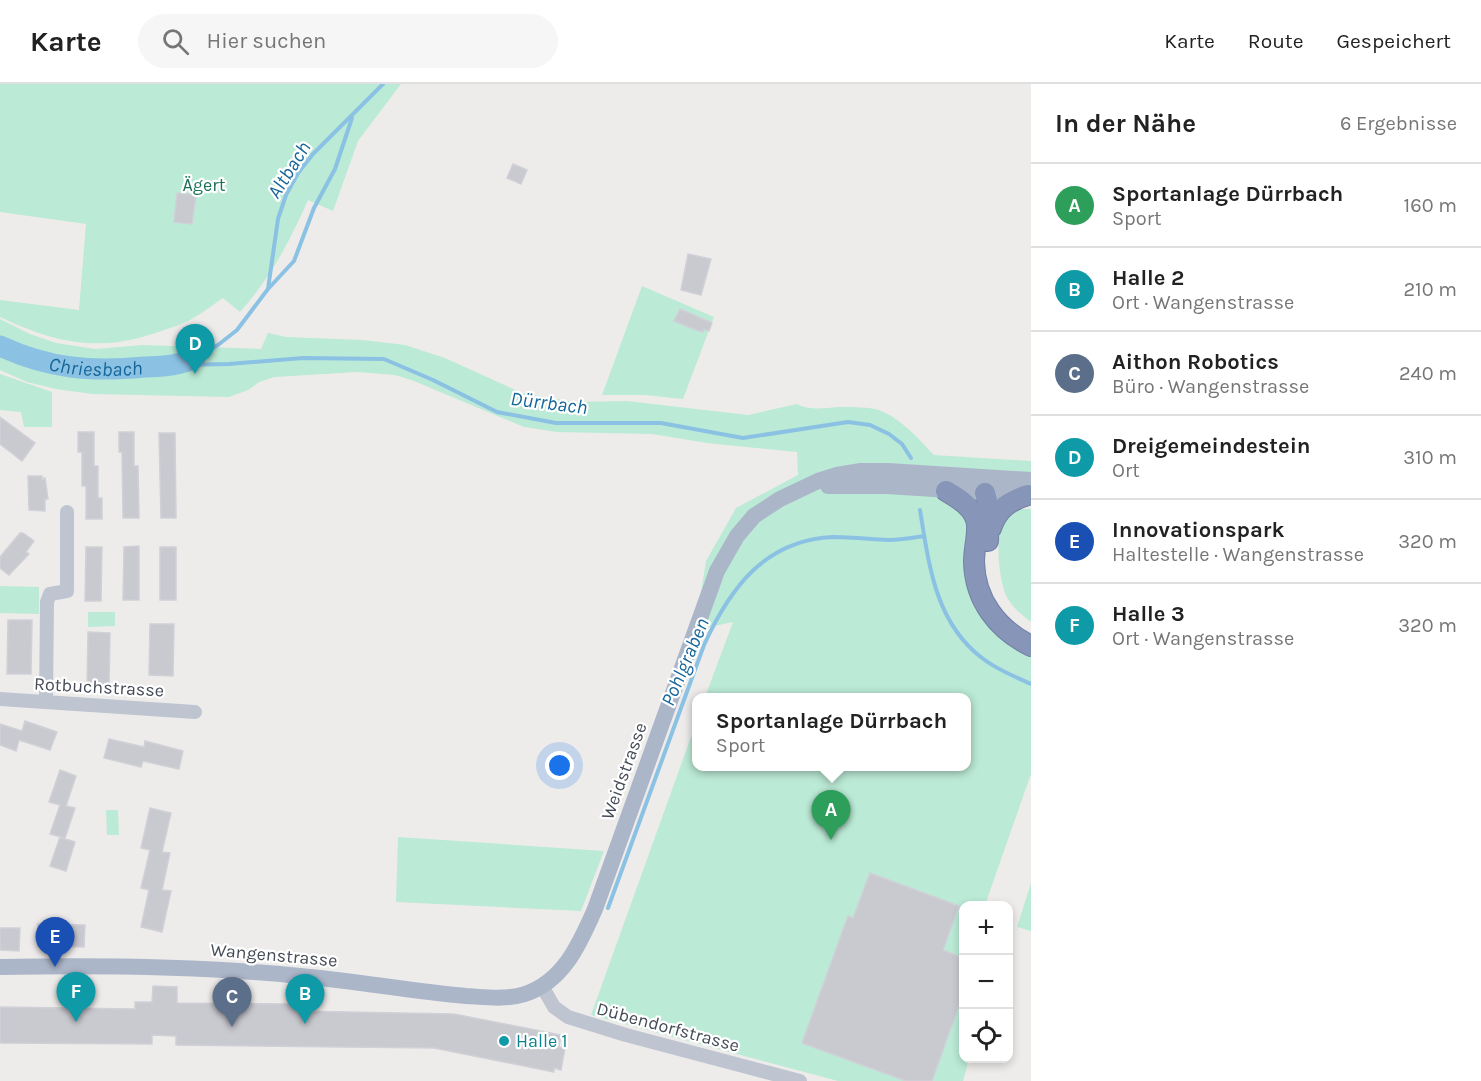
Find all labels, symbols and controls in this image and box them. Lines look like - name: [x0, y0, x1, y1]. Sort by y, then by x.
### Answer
- search box: [138, 14, 558, 68]
- text: Karte: [30, 25, 102, 58]
- icon: search: [159, 25, 192, 58]
- text: Hier suchen: [207, 28, 326, 54]
- text: Karte: [1164, 29, 1215, 53]
- text: Route: [1248, 29, 1304, 53]
- text: Gespeichert: [1337, 29, 1451, 53]
- text: In der Nähe: [1055, 108, 1196, 139]
- text: 6 Ergebnisse: [1340, 112, 1457, 135]
- water label: Altbach: [263, 137, 315, 203]
- park label: Ägert: [182, 174, 226, 196]
- text: Sportanlage Dürrbach: [1112, 181, 1343, 207]
- text: A: [1068, 194, 1081, 217]
- text: 160 m: [1404, 194, 1457, 217]
- text: Sport: [1112, 207, 1161, 230]
- text: Halle 2: [1112, 265, 1184, 291]
- text: B: [1068, 278, 1081, 301]
- text: 210 m: [1403, 278, 1457, 301]
- text: Ort · Wangenstrasse: [1112, 291, 1294, 314]
- pin: D: [176, 324, 214, 374]
- text: Aithon Robotics: [1112, 349, 1279, 375]
- water label: Chriesbach: [47, 352, 143, 381]
- text: C: [1068, 362, 1081, 385]
- text: 240 m: [1399, 362, 1457, 385]
- text: Büro · Wangenstrasse: [1112, 375, 1309, 398]
- water label: Dürrbach: [509, 387, 589, 419]
- text: Dreigemeindestein: [1112, 433, 1311, 459]
- text: D: [1068, 446, 1081, 469]
- text: 310 m: [1403, 446, 1457, 469]
- text: Ort: [1112, 459, 1140, 482]
- text: Innovationspark: [1112, 517, 1284, 543]
- text: E: [1069, 530, 1080, 553]
- text: 320 m: [1398, 530, 1457, 553]
- text: Haltestelle · Wangenstrasse: [1112, 543, 1364, 566]
- text: Halle 3: [1112, 601, 1185, 627]
- water label: Pohlgraben: [656, 614, 714, 710]
- text: F: [1069, 614, 1080, 637]
- text: 320 m: [1398, 614, 1457, 637]
- text: Ort · Wangenstrasse: [1112, 627, 1294, 650]
- street label: Rotbuchstrasse: [33, 673, 165, 701]
- popup: [692, 693, 971, 771]
- text: Sportanlage Dürrbach: [716, 708, 947, 734]
- street label: Weidstrasse: [596, 720, 652, 822]
- text: Sport: [716, 734, 765, 757]
- your location: [545, 751, 574, 780]
- pin: A: [812, 790, 850, 840]
- map controls: [959, 901, 1013, 1063]
- button: +: [959, 901, 1013, 955]
- pin: E: [36, 918, 74, 967]
- street label: Wangenstrasse: [210, 938, 338, 972]
- button: −: [959, 955, 1013, 1009]
- pin: F: [56, 972, 96, 1022]
- pin: B: [286, 974, 324, 1024]
- pin: C: [212, 978, 252, 1027]
- street label: Dübendorfstrasse: [594, 997, 742, 1057]
- button: locate: [959, 1009, 1013, 1063]
- place label: Halle 1: [516, 1030, 568, 1052]
- marker: Halle 1: [497, 1034, 511, 1048]

